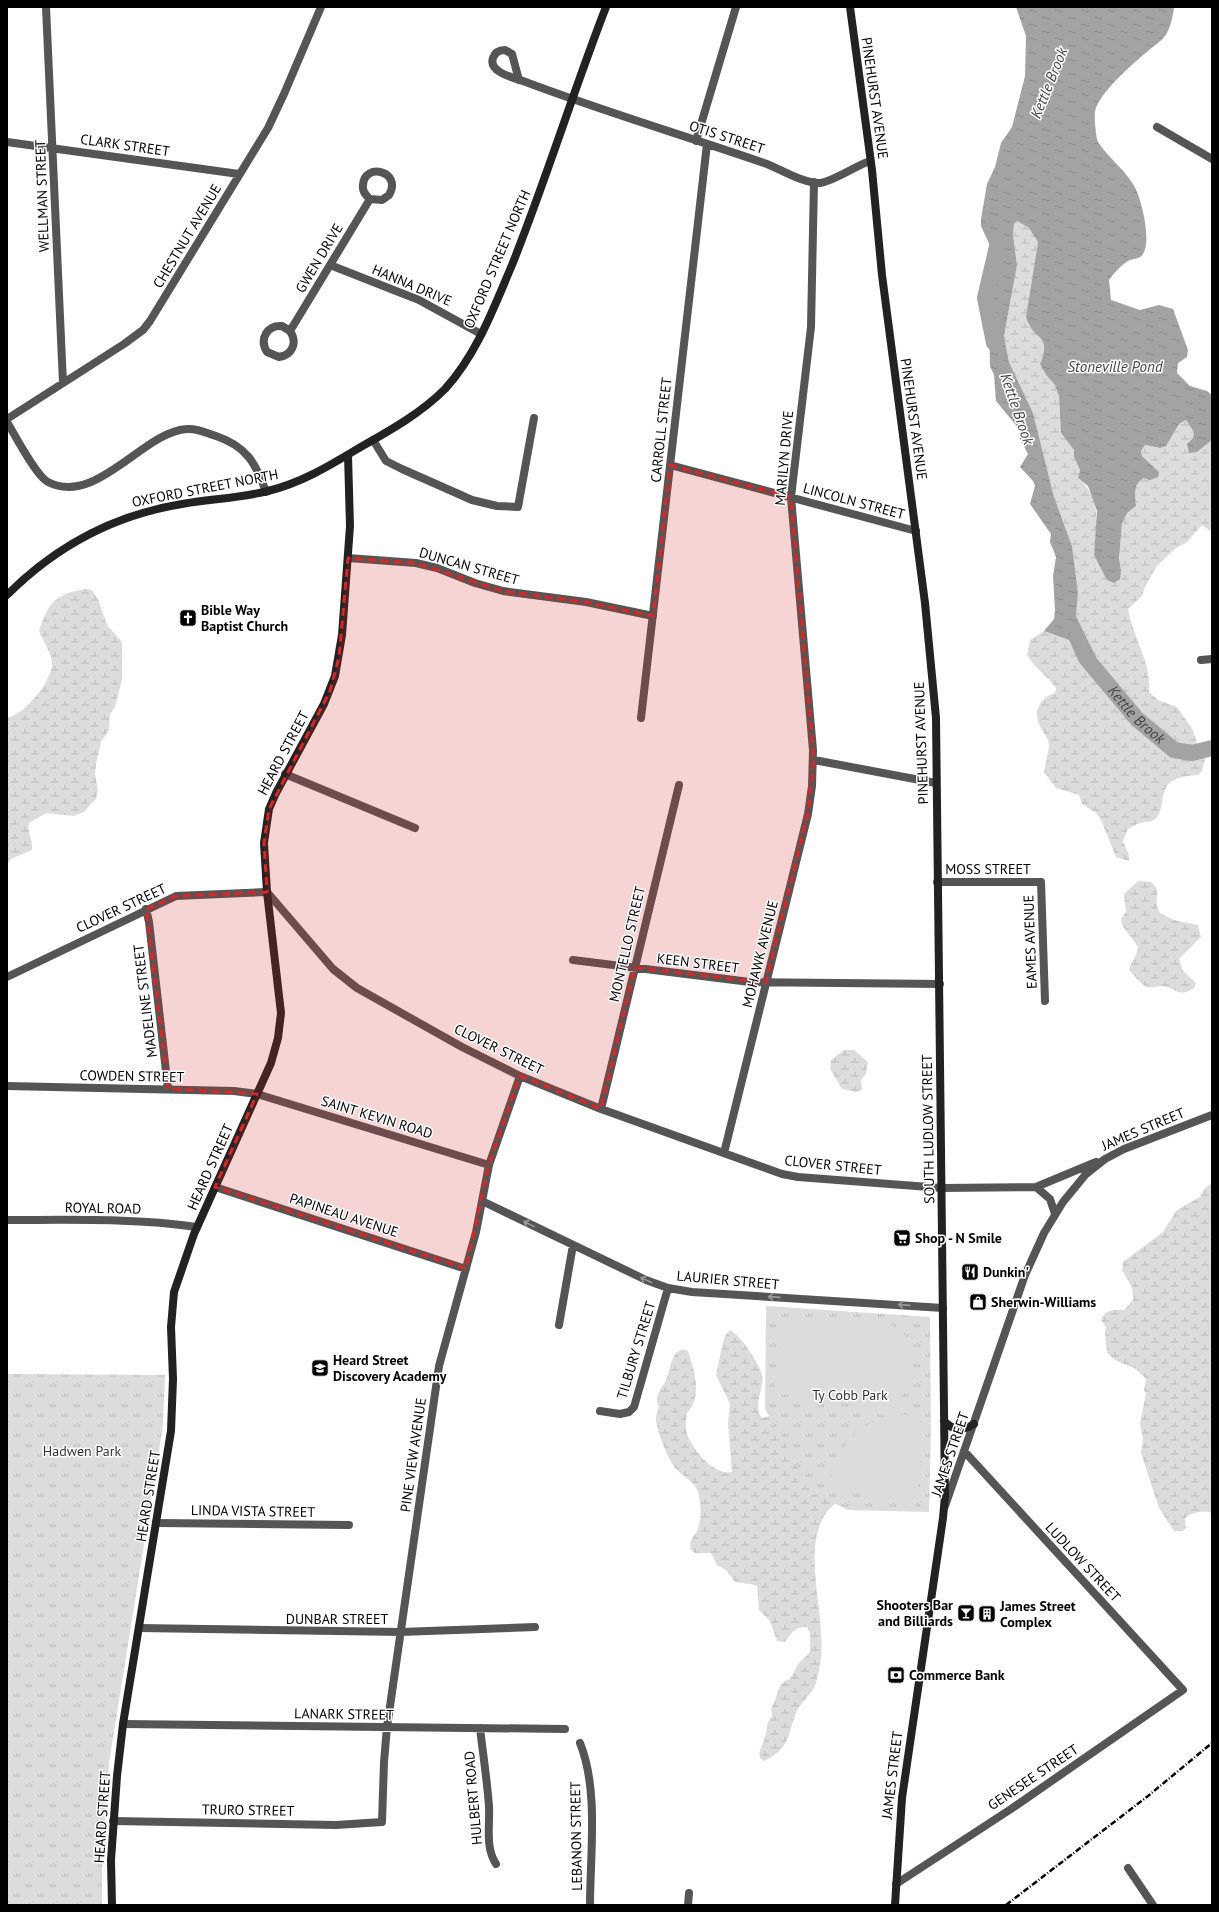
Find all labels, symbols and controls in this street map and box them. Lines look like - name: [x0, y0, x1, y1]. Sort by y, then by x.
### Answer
- street label: PINEHURST AVENUE: [858, 36, 892, 160]
- water label: Kettle Brook: [1026, 44, 1072, 121]
- street label: OTIS STREET: [687, 116, 767, 158]
- street label: CLARK STREET: [79, 130, 171, 160]
- street label: WELLMAN STREET: [31, 139, 53, 252]
- street label: CHESTNUT AVENUE: [149, 181, 225, 291]
- street label: OXFORD STREET NORTH: [460, 187, 534, 331]
- street label: GWEN DRIVE: [291, 220, 347, 296]
- street label: HANNA DRIVE: [369, 260, 455, 310]
- street label: PINEHURST AVENUE: [897, 357, 931, 481]
- water label: Stoneville Pond: [1067, 357, 1163, 376]
- water label: Kettle Brook: [996, 371, 1039, 448]
- street label: CARROLL STREET: [647, 376, 675, 483]
- street label: MARILYN DRIVE: [771, 410, 797, 506]
- street label: OXFORD STREET NORTH: [130, 465, 280, 511]
- street label: LINCOLN STREET: [801, 479, 907, 523]
- street label: DUNCAN STREET: [417, 543, 521, 589]
- place label: Bible Way Baptist Church: [201, 601, 288, 635]
- church icon: Bible Way Baptist Church: [178, 608, 198, 628]
- street label: PINEHURST AVENUE: [910, 681, 932, 805]
- water label: Kettle Brook: [1104, 681, 1170, 748]
- street label: HEARD STREET: [253, 708, 313, 798]
- street label: MOSS STREET: [945, 860, 1031, 878]
- street label: CLOVER STREET: [73, 879, 169, 937]
- street label: MONTELLO STREET: [605, 884, 649, 1004]
- street label: EAMES AVENUE: [1019, 895, 1041, 989]
- street label: MOHAWK AVENUE: [738, 898, 782, 1010]
- street label: MADELINE STREET: [129, 943, 161, 1059]
- street label: KEEN STREET: [656, 949, 741, 977]
- street label: CLOVER STREET: [451, 1020, 547, 1079]
- street label: SOUTH LUDLOW STREET: [918, 1054, 938, 1204]
- street label: COWDEN STREET: [80, 1066, 185, 1086]
- street label: SAINT KEVIN ROAD: [319, 1091, 435, 1143]
- street label: JAMES STREET: [1098, 1103, 1187, 1155]
- street label: HEARD STREET: [183, 1121, 237, 1213]
- street label: CLOVER STREET: [784, 1151, 883, 1179]
- street label: PAPINEAU AVENUE: [287, 1189, 401, 1241]
- street label: ROYAL ROAD: [65, 1198, 141, 1218]
- one-way arrow: [523, 1220, 535, 1227]
- supermarket icon: Shop - N Smile: [892, 1228, 912, 1248]
- place label: Shop - N Smile: [915, 1229, 1002, 1247]
- restaurant icon: Dunkin': [960, 1262, 980, 1282]
- place label: Dunkin': [983, 1263, 1029, 1281]
- street label: LAURIER STREET: [676, 1267, 780, 1293]
- one-way arrow: [641, 1276, 653, 1283]
- shop icon: Sherwin-Williams: [968, 1292, 988, 1312]
- one-way arrow: [768, 1293, 781, 1301]
- place label: Sherwin-Williams: [991, 1293, 1096, 1311]
- street label: TILBURY STREET: [613, 1299, 659, 1401]
- one-way arrow: [898, 1302, 911, 1309]
- place label: Heard Street Discovery Academy: [333, 1351, 447, 1385]
- school or university icon: Heard Street Discovery Academy: [310, 1358, 330, 1378]
- park label: Ty Cobb Park: [812, 1386, 888, 1404]
- street label: PINE VIEW AVENUE: [396, 1397, 430, 1513]
- street label: JAMES STREET: [927, 1409, 973, 1500]
- park label: Hadwen Park: [43, 1442, 121, 1460]
- street label: HEARD STREET: [132, 1449, 164, 1543]
- street label: LINDA VISTA STREET: [191, 1501, 316, 1521]
- street label: LUDLOW STREET: [1041, 1518, 1125, 1606]
- place label: Shooters Bar and Billiards: [876, 1596, 953, 1630]
- place label: James Street Complex: [999, 1597, 1076, 1631]
- bar icon: Shooters Bar and Billiards: [956, 1603, 976, 1623]
- building icon: James Street Complex: [977, 1604, 997, 1624]
- street label: DUNBAR STREET: [286, 1610, 388, 1628]
- bank icon: Commerce Bank: [886, 1665, 906, 1685]
- place label: Commerce Bank: [909, 1666, 1005, 1684]
- street label: LANARK STREET: [294, 1704, 394, 1724]
- street label: JAMES STREET: [878, 1730, 906, 1821]
- street label: GENESEE STREET: [984, 1740, 1082, 1814]
- street label: HULBERT ROAD: [460, 1750, 486, 1846]
- street label: HEARD STREET: [90, 1770, 114, 1864]
- street label: LEBANON STREET: [566, 1781, 586, 1891]
- street label: TRURO STREET: [202, 1800, 295, 1820]

